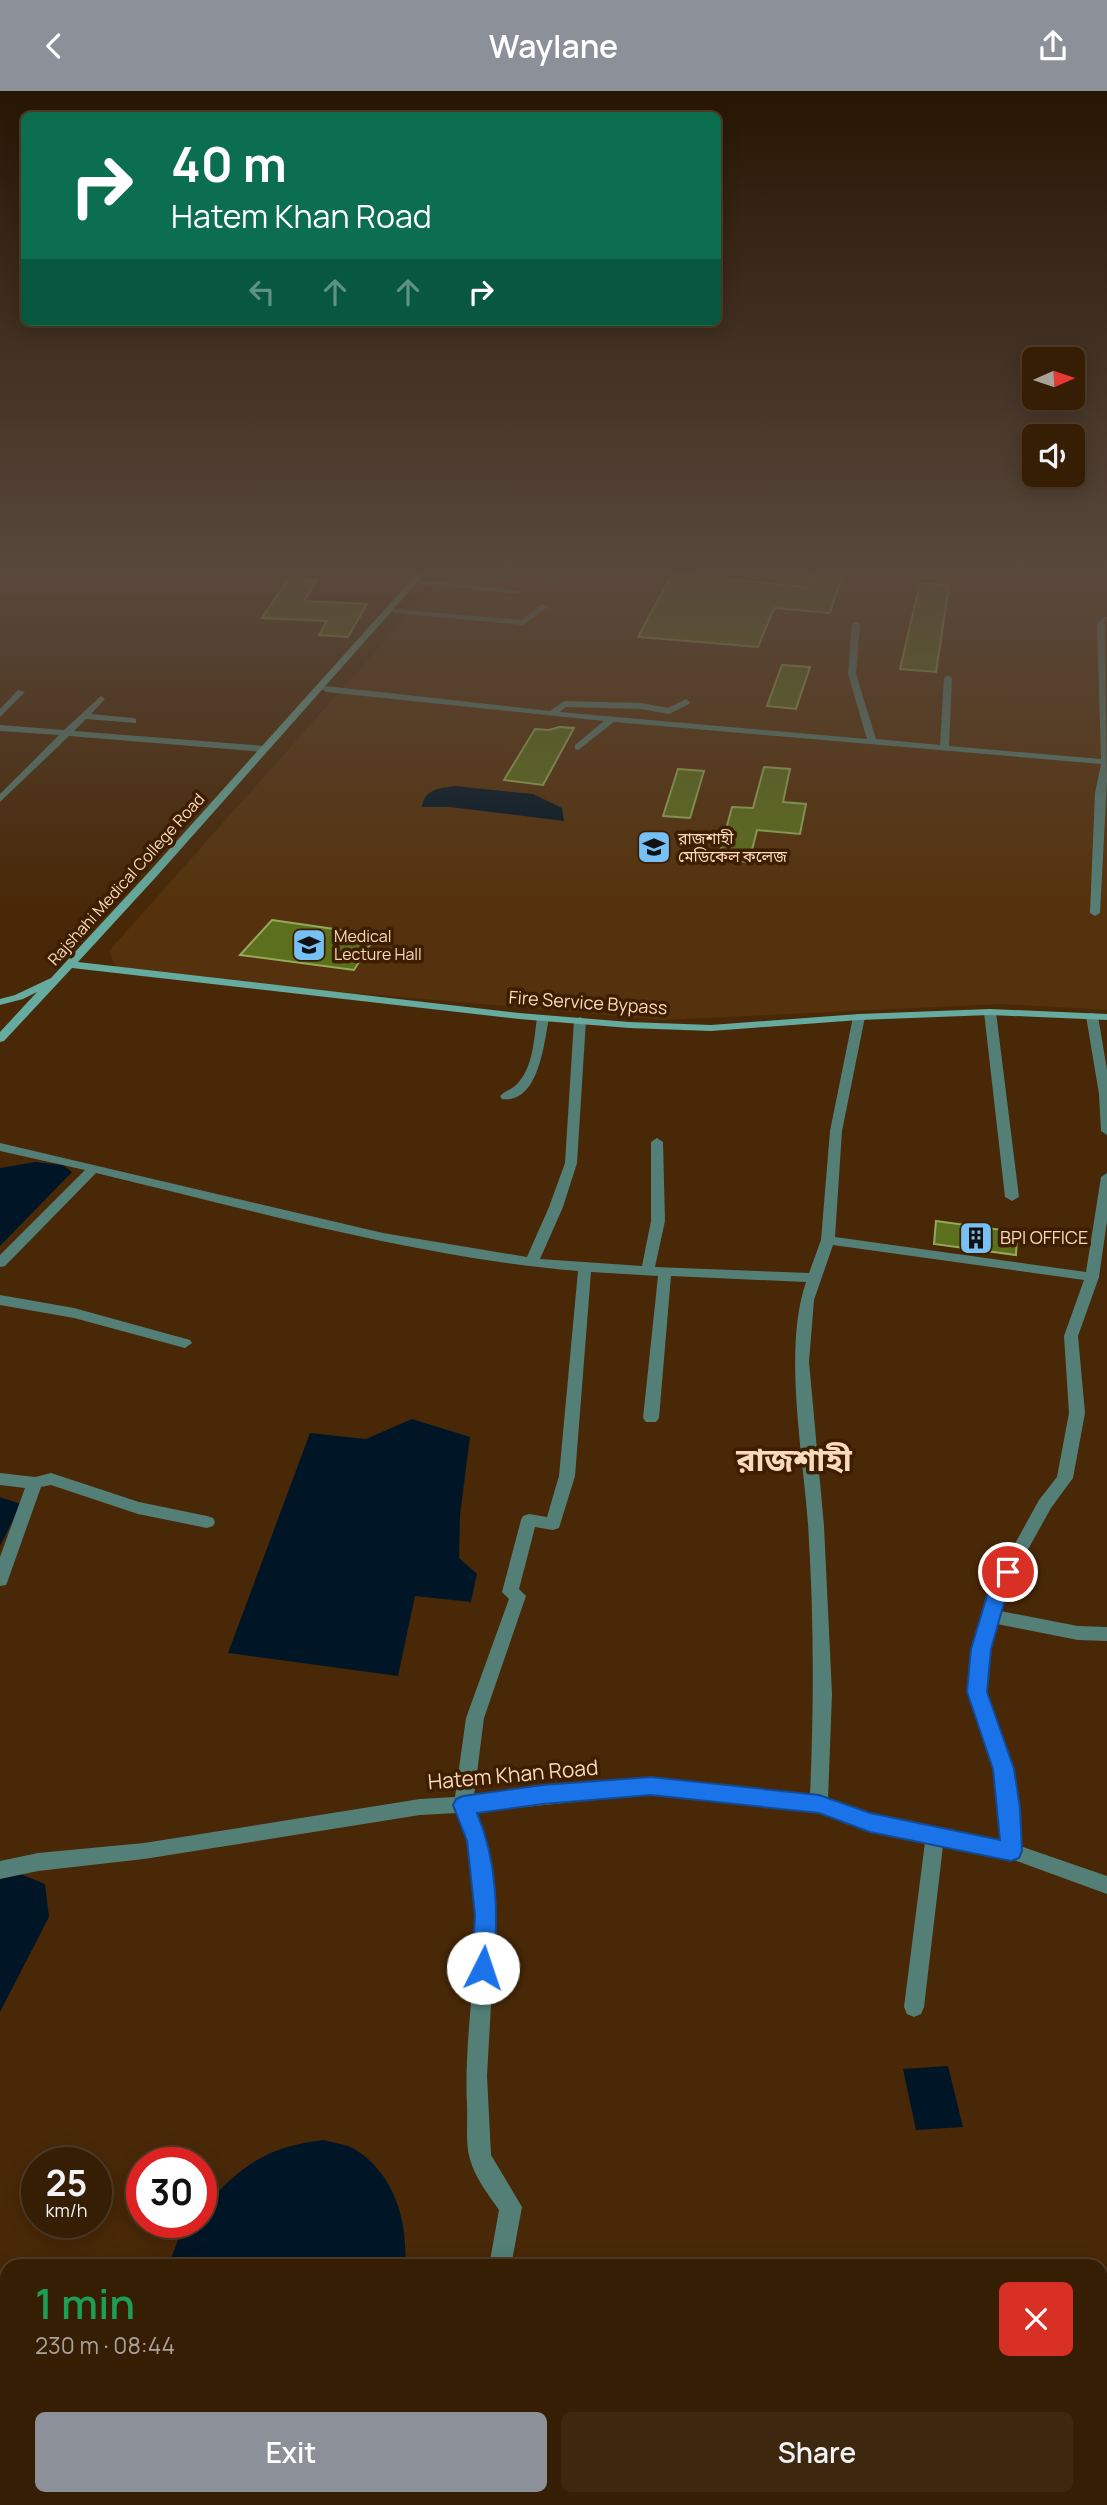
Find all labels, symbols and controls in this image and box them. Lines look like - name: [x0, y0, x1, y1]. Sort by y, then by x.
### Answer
- text: Waylane: [489, 24, 618, 68]
- icon: back: [35, 27, 73, 65]
- icon: share: [1034, 27, 1072, 65]
- text: 40 m: [171, 130, 287, 197]
- icon: right: [56, 140, 147, 231]
- text: Hatem Khan Road: [171, 194, 432, 238]
- icon: left: [243, 273, 281, 311]
- icon: ahead: [316, 273, 354, 311]
- icon: ahead: [389, 273, 427, 311]
- icon: right: [462, 273, 500, 311]
- north arrow: [1022, 347, 1085, 409]
- map controls: [1022, 347, 1085, 487]
- button: sound: [1022, 424, 1085, 487]
- street label: Rajshahi Medical College Road: [43, 788, 209, 970]
- place label: রাজশাহী মেডিকেল কলেজ: [677, 827, 787, 867]
- school or university icon: রাজশাহী মেডিকেল কলেজ: [635, 828, 673, 866]
- place label: Medical Lecture Hall: [334, 925, 422, 965]
- school or university icon: Medical Lecture Hall: [290, 926, 328, 964]
- street label: Fire Service Bypass: [508, 984, 668, 1020]
- building icon: BPI OFFICE: [957, 1219, 995, 1257]
- place label: BPI OFFICE: [1000, 1225, 1088, 1249]
- district label: রাজশাহী: [735, 1437, 853, 1481]
- pin: [978, 1542, 1038, 1602]
- icon: arrive: [989, 1553, 1027, 1591]
- street label: Hatem Khan Road: [426, 1753, 599, 1795]
- position arrow: [446, 1931, 520, 2005]
- speed limit sign: 30: [126, 2147, 217, 2238]
- text: 25: [46, 2159, 87, 2207]
- text: km/h: [46, 2198, 87, 2222]
- text: 1 min: [35, 2274, 135, 2332]
- button: close: [999, 2282, 1073, 2356]
- text: 230 m · 08:44: [35, 2329, 175, 2361]
- button: Exit: [35, 2412, 547, 2492]
- button: Share: [561, 2412, 1073, 2492]

